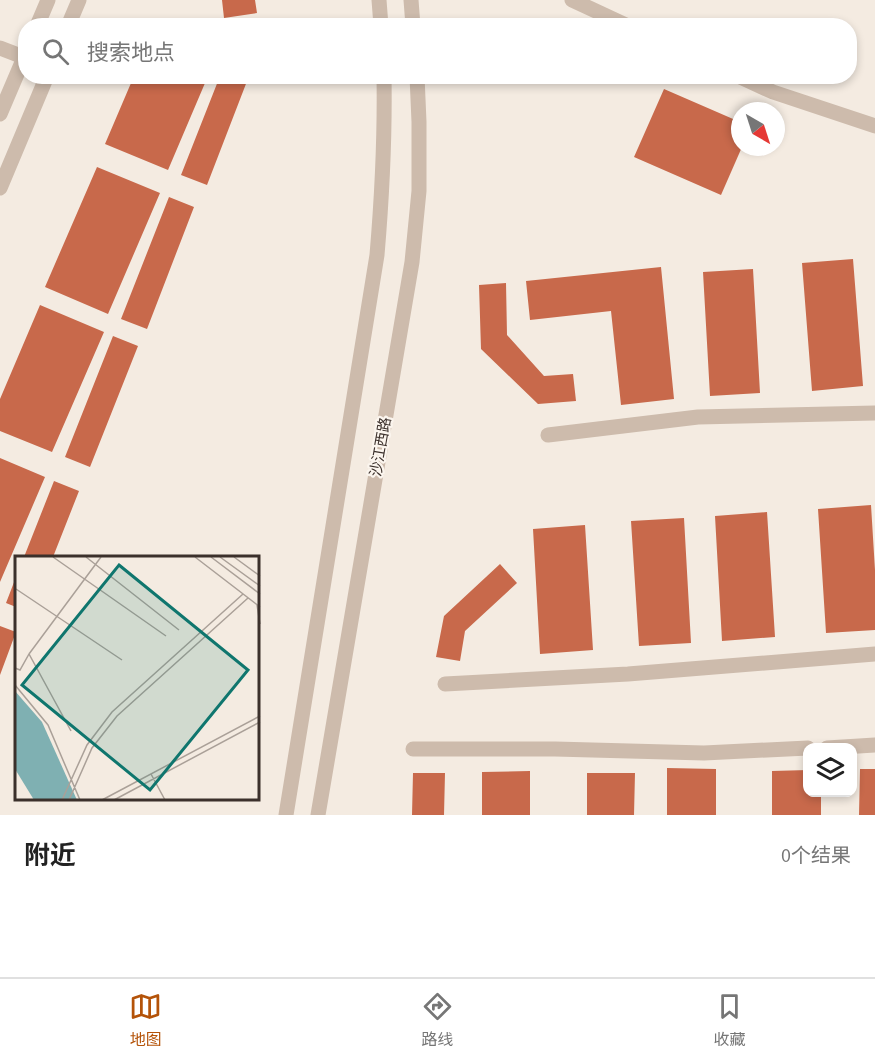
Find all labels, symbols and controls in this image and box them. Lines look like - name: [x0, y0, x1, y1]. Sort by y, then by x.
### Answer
- search box: [18, 18, 857, 84]
- icon: search: [39, 35, 72, 68]
- text: 搜索地点: [87, 37, 175, 69]
- north arrow: [731, 102, 785, 156]
- street label: 沙江西路: [365, 416, 397, 478]
- inset map: [15, 556, 260, 800]
- map controls: [803, 743, 857, 797]
- button: layers: [803, 743, 857, 797]
- text: 附近: [24, 837, 76, 874]
- text: 0个结果: [781, 842, 851, 870]
- tab: 地图: [129, 990, 162, 1051]
- tab: 路线: [421, 990, 454, 1051]
- tab: 收藏: [713, 990, 746, 1051]

